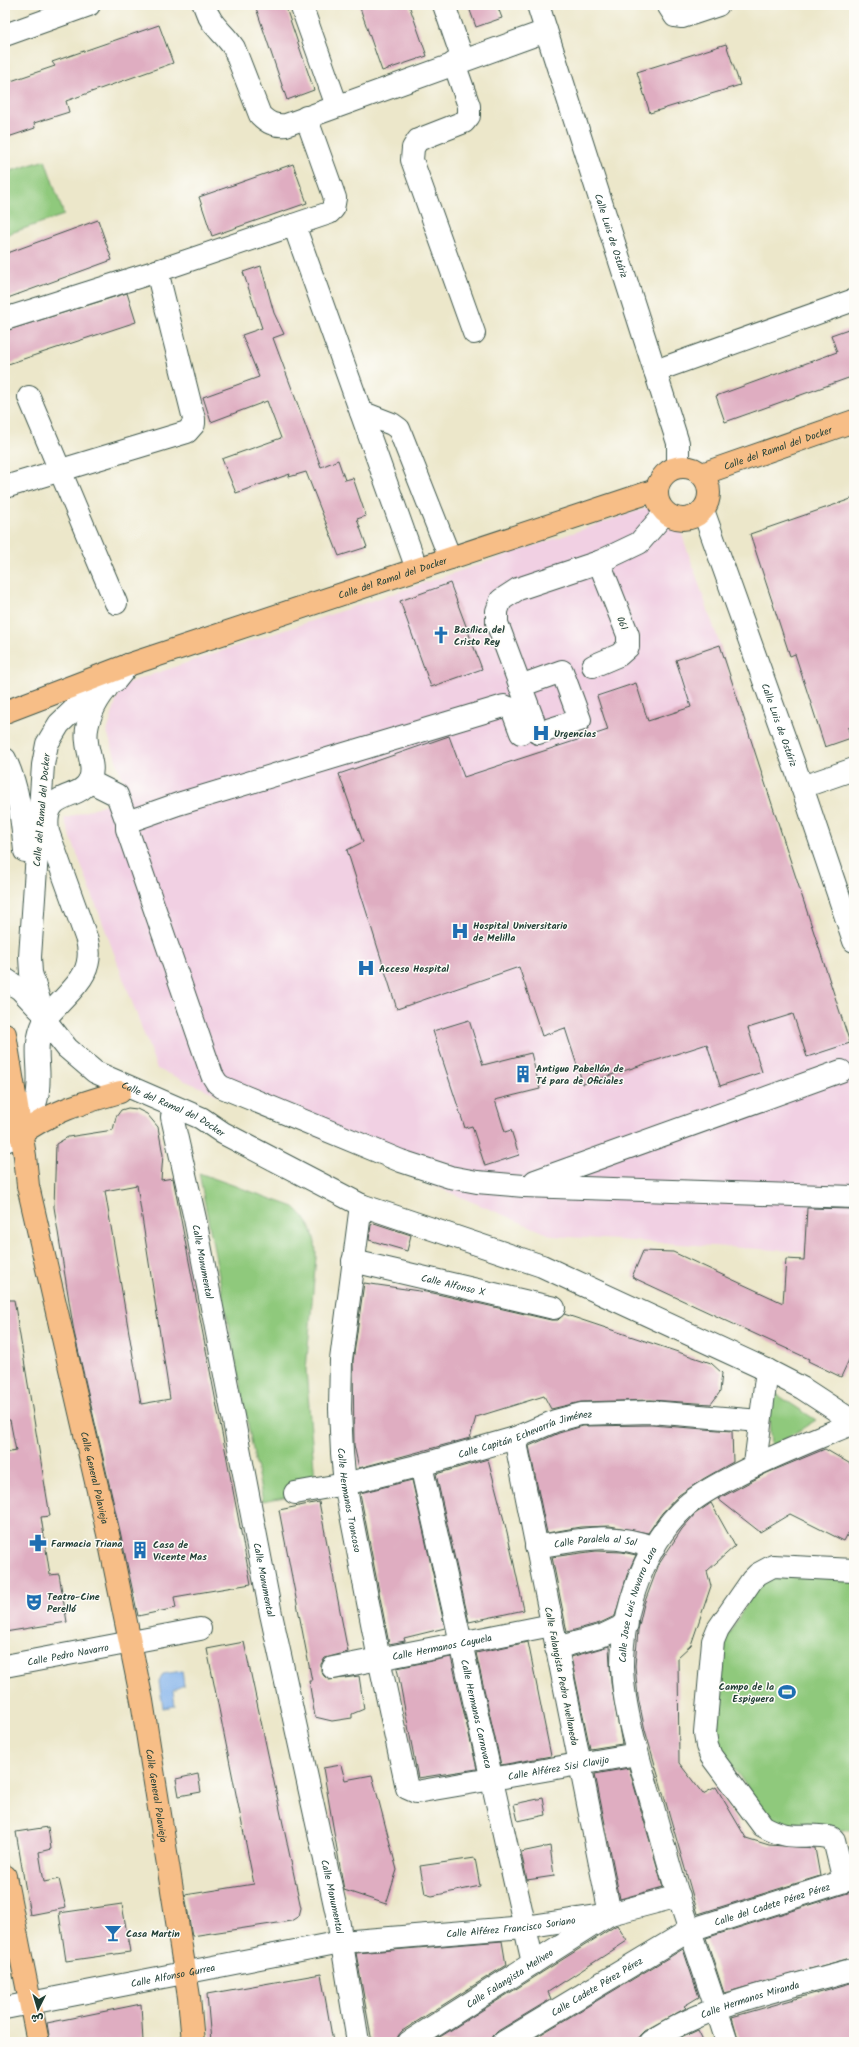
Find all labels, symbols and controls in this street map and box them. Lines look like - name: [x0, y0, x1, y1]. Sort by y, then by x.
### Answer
- street label: Calle Luis de Ostáriz: [590, 192, 632, 281]
- street label: Calle del Ramal del Docker: [722, 422, 835, 475]
- street label: Calle del Ramal del Docker: [336, 553, 450, 604]
- street label: 061: [612, 614, 632, 633]
- place label: Basílica del Cristo Rey: [454, 622, 505, 650]
- church icon: Basílica del Cristo Rey: [431, 625, 451, 645]
- street label: Calle Luis de Ostáriz: [756, 681, 801, 770]
- hospital icon: Urgencias: [531, 723, 551, 743]
- place label: Urgencias: [554, 726, 596, 742]
- street label: Calle del Ramal del Docker: [29, 752, 55, 867]
- place label: Hospital Universitario de Melilla: [473, 918, 568, 946]
- hospital icon: Hospital Universitario de Melilla: [450, 921, 470, 941]
- hospital icon: Acceso Hospital: [356, 958, 376, 978]
- place label: Acceso Hospital: [379, 961, 449, 977]
- place label: Antiguo Pabellón de Té para de Oficiales: [536, 1061, 624, 1089]
- building icon: Antiguo Pabellón de Té para de Oficiales: [513, 1064, 533, 1084]
- street label: Calle del Ramal del Docker: [119, 1077, 229, 1142]
- street label: Calle Monumental: [187, 1223, 217, 1301]
- street label: Calle Alfonso X: [419, 1270, 487, 1301]
- street label: Calle Capitán Echevarría Jiménez: [456, 1407, 593, 1463]
- street label: Calle General Polavieja: [76, 1430, 113, 1526]
- street label: Calle Hermanos Troncoso: [333, 1447, 365, 1554]
- street label: Calle Paralela al Sol: [553, 1531, 639, 1553]
- pharmacy icon: Farmacia Triana: [28, 1533, 48, 1553]
- place label: Farmacia Triana: [51, 1536, 122, 1552]
- place label: Casa de Vicente Mas: [153, 1537, 207, 1565]
- building icon: Casa de Vicente Mas: [130, 1540, 150, 1560]
- street label: Calle Monumental: [248, 1541, 279, 1619]
- street label: Calle Jose Luis Navarro Lara: [615, 1543, 662, 1663]
- place label: Teatro-Cine Perelló: [47, 1589, 100, 1617]
- theatre icon: Teatro-Cine Perelló: [24, 1592, 44, 1612]
- street label: Calle Falangista Pedro Avellaneda: [540, 1605, 582, 1747]
- street label: Calle Hermanos Cayuela: [391, 1630, 494, 1665]
- street label: Calle Pedro Navarro: [26, 1639, 111, 1671]
- street label: Calle Hermanos Carnovaca: [456, 1658, 496, 1770]
- place label: Campo de la Espiguera: [719, 1679, 774, 1707]
- sports icon: Campo de la Espiguera: [777, 1682, 797, 1702]
- street label: Calle General Polavieja: [141, 1748, 171, 1844]
- street label: Calle Alférez Sisi Clavijo: [507, 1752, 611, 1785]
- street label: Calle Monumental: [316, 1858, 347, 1935]
- street label: Calle del Cadete Pérez Pérez: [712, 1879, 833, 1931]
- street label: Calle Alférez Francisco Soriano: [446, 1912, 577, 1942]
- bar icon: Casa Martin: [103, 1923, 123, 1943]
- place label: Casa Martin: [126, 1926, 180, 1942]
- street label: Calle Falangista Meliveo: [463, 1945, 557, 2013]
- street label: Calle Cadete Pérez Pérez: [548, 1953, 647, 2021]
- street label: Calle Alfonso Gurrea: [129, 1960, 217, 1992]
- street label: Calle Hermanos Miranda: [698, 1977, 801, 2023]
- north arrow: [18, 1989, 58, 2029]
- text: ش: [30, 2008, 44, 2027]

